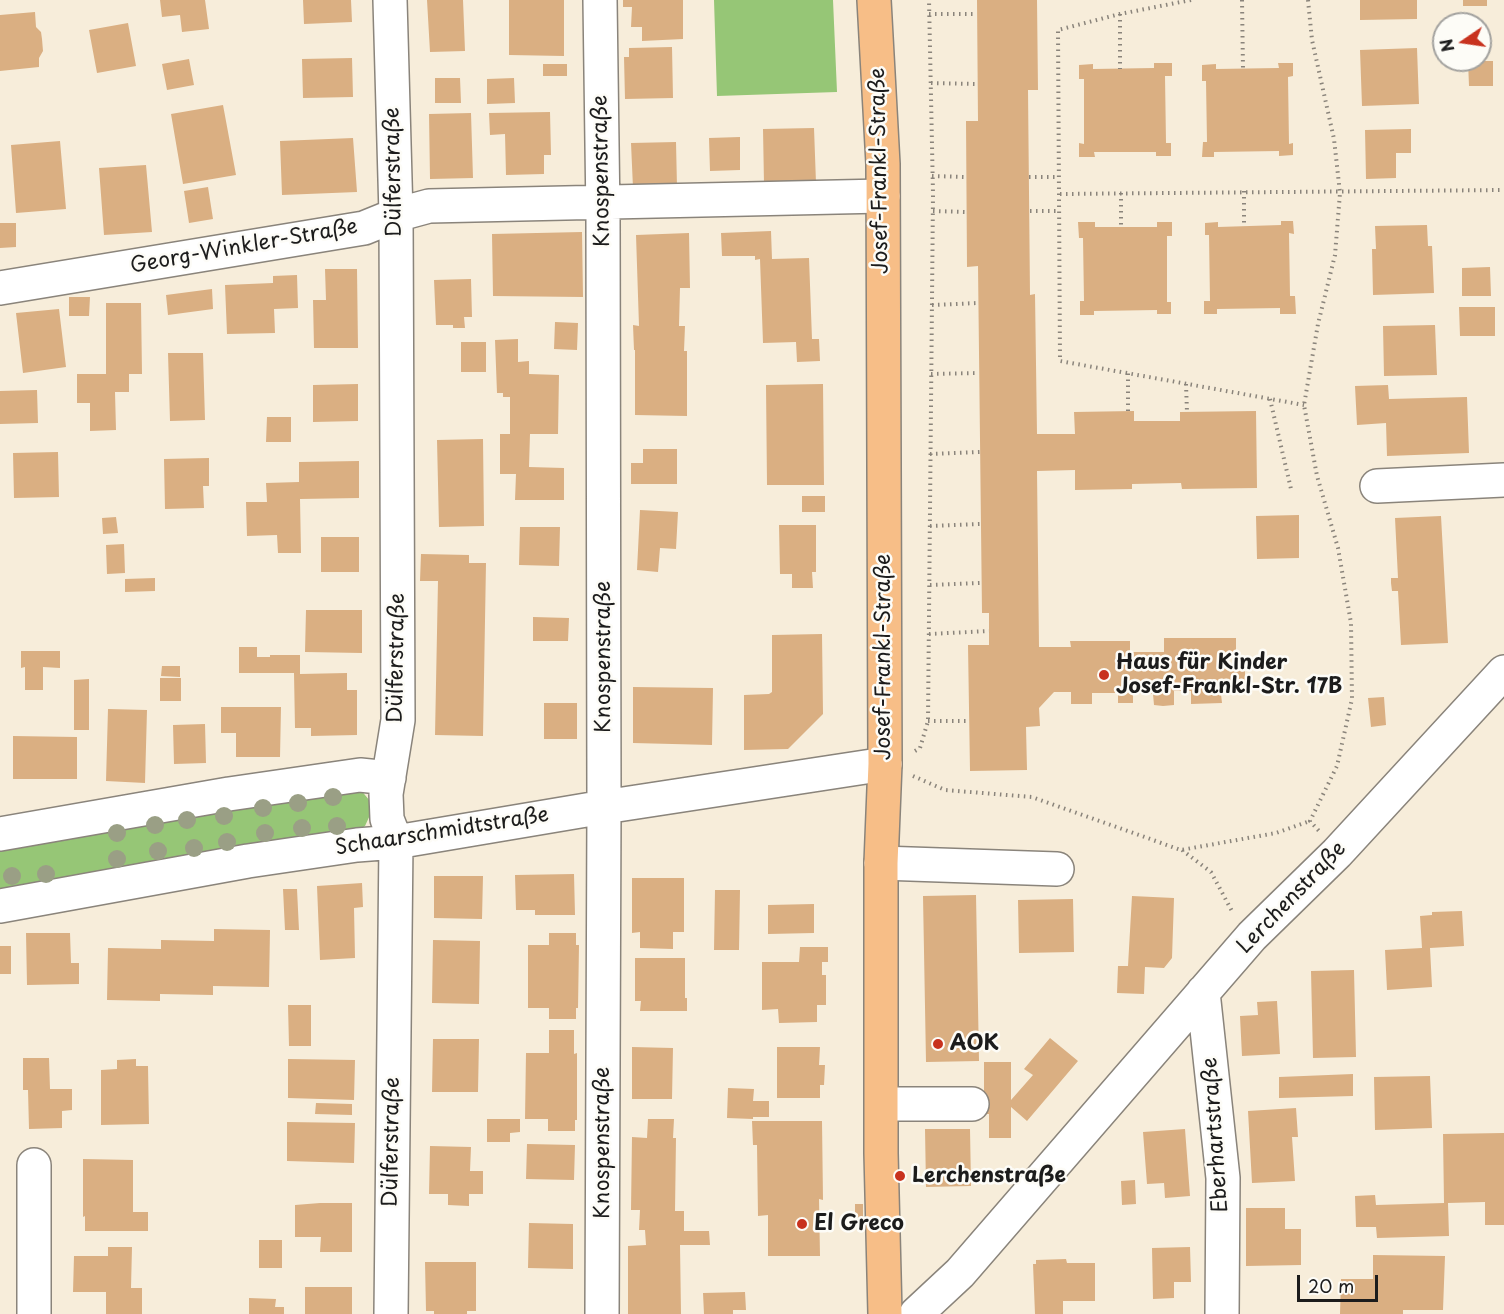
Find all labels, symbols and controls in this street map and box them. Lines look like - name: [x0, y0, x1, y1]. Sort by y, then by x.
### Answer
- north arrow: [1432, 12, 1492, 72]
- text: N: [1433, 37, 1460, 54]
- street label: Josef-Frankl-Straße: [866, 68, 894, 274]
- street label: Knospenstraße: [588, 95, 616, 247]
- street label: Dülferstraße: [380, 107, 408, 237]
- street label: Georg-Winkler-Straße: [128, 215, 360, 279]
- street label: Josef-Frankl-Straße: [871, 554, 897, 760]
- street label: Knospenstraße: [591, 581, 617, 733]
- street label: Dülferstraße: [383, 593, 411, 723]
- place label: Haus für Kinder Josef-Frankl-Str. 17B: [1116, 650, 1342, 700]
- marker: Haus für Kinder Josef-Frankl-Str. 17B: [1097, 668, 1111, 682]
- street label: Schaarschmidtstraße: [333, 803, 551, 861]
- street label: Lerchenstraße: [1232, 837, 1352, 959]
- place label: AOK: [950, 1031, 999, 1057]
- marker: AOK: [931, 1037, 945, 1051]
- street label: Eberhartstraße: [1198, 1056, 1234, 1214]
- street label: Knospenstraße: [590, 1067, 616, 1219]
- street label: Dülferstraße: [378, 1077, 406, 1207]
- place label: Lerchenstraße: [912, 1163, 1066, 1189]
- marker: Lerchenstraße: [893, 1169, 907, 1183]
- place label: El Greco: [814, 1211, 904, 1237]
- marker: El Greco: [795, 1217, 809, 1231]
- scale bar: [1300, 1263, 1381, 1301]
- text: 20 m: [1308, 1272, 1354, 1299]

